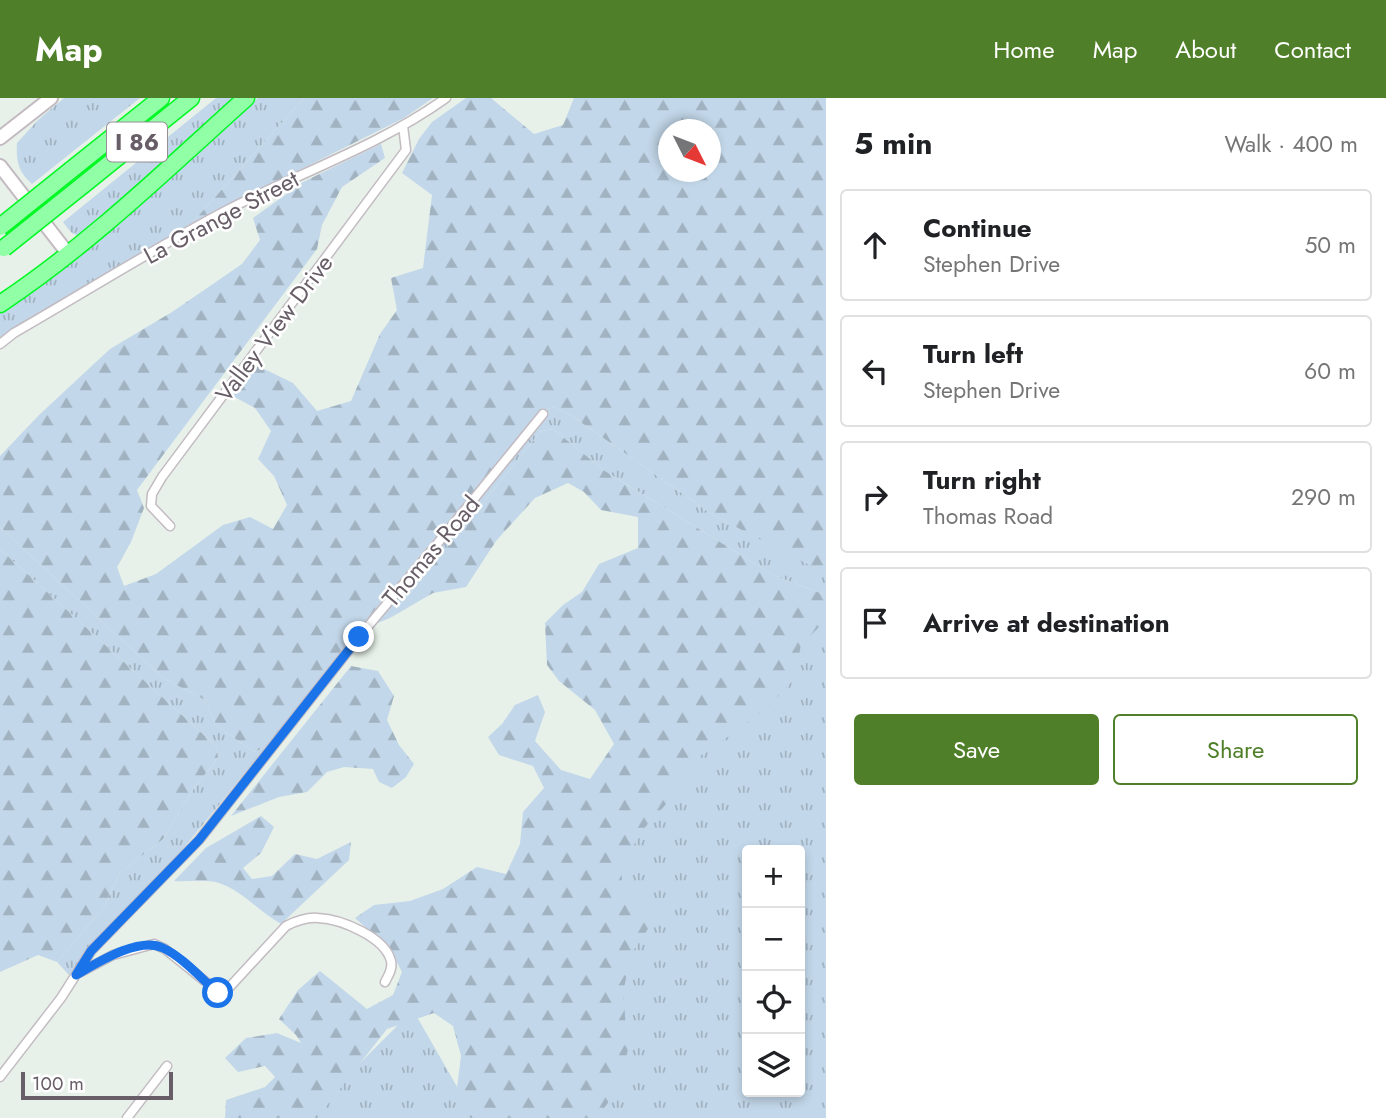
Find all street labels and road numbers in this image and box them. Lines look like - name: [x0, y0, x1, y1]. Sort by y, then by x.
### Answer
- road number: I 86: [107, 122, 167, 162]
- street label: La Grange Street: [137, 161, 305, 273]
- street label: Valley View Drive: [207, 247, 341, 409]
- street label: Thomas Road: [374, 488, 488, 614]

